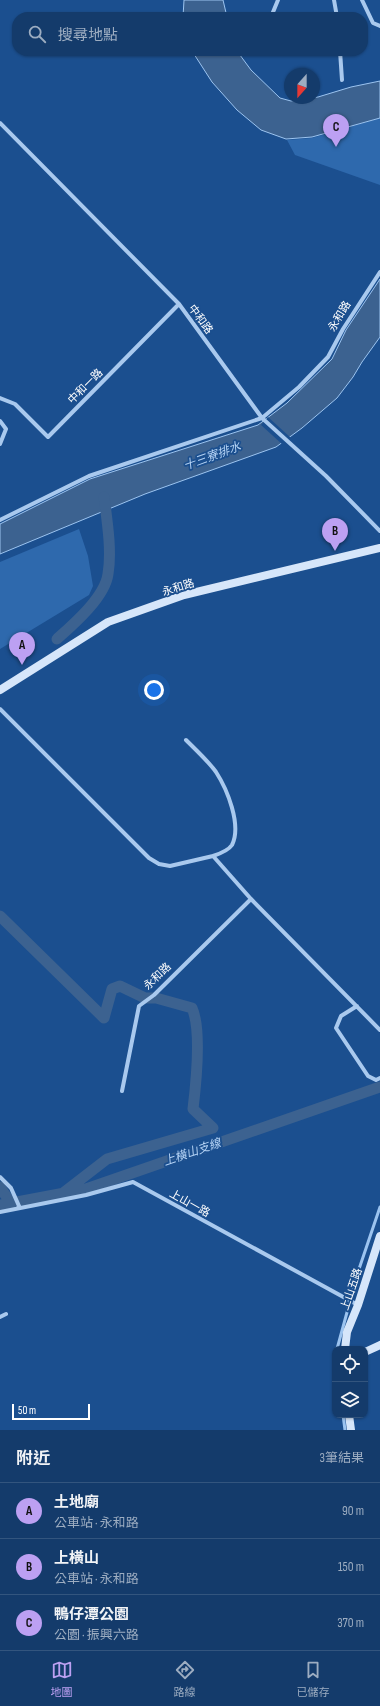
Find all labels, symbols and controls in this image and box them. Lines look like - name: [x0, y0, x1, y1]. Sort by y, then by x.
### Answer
- search box: [12, 12, 368, 56]
- icon: search: [26, 23, 48, 45]
- text: 搜尋地點: [58, 26, 118, 45]
- north arrow: [284, 68, 320, 104]
- pin: C: [323, 114, 349, 147]
- street label: 永和路: [325, 299, 353, 334]
- street label: 中和路: [186, 302, 216, 336]
- street label: 中和一路: [65, 366, 106, 407]
- water label: 十三寮排水: [181, 439, 244, 474]
- pin: B: [322, 518, 348, 551]
- street label: 永和路: [160, 576, 196, 599]
- pin: A: [9, 632, 35, 665]
- your location: [144, 680, 164, 700]
- street label: 永和路: [141, 960, 174, 992]
- water label: 上橫山支線: [161, 1135, 225, 1169]
- street label: 上山一路: [167, 1187, 212, 1220]
- street label: 上山五路: [338, 1266, 365, 1312]
- map controls: [332, 1346, 368, 1418]
- button: locate: [332, 1346, 368, 1382]
- button: layers: [332, 1382, 368, 1418]
- scale bar: [12, 1402, 90, 1421]
- text: 50 m: [18, 1404, 36, 1417]
- text: 附近: [16, 1449, 50, 1469]
- text: 3筆結果: [320, 1450, 364, 1466]
- text: 土地廟: [54, 1493, 99, 1512]
- text: A: [26, 1503, 32, 1519]
- text: 90 m: [342, 1503, 364, 1519]
- text: 公車站 · 永和路: [54, 1515, 139, 1531]
- text: 上橫山: [54, 1549, 99, 1568]
- text: B: [26, 1559, 32, 1575]
- text: 150 m: [338, 1559, 364, 1575]
- text: 公車站 · 永和路: [54, 1571, 139, 1587]
- text: 鴨仔潭公園: [54, 1605, 129, 1624]
- text: C: [26, 1615, 32, 1631]
- text: 370 m: [337, 1615, 364, 1631]
- text: 公園 · 振興六路: [54, 1627, 139, 1643]
- tab: 地圖: [51, 1659, 73, 1699]
- tab: 路線: [174, 1659, 196, 1699]
- tab: 已儲存: [297, 1659, 330, 1699]

